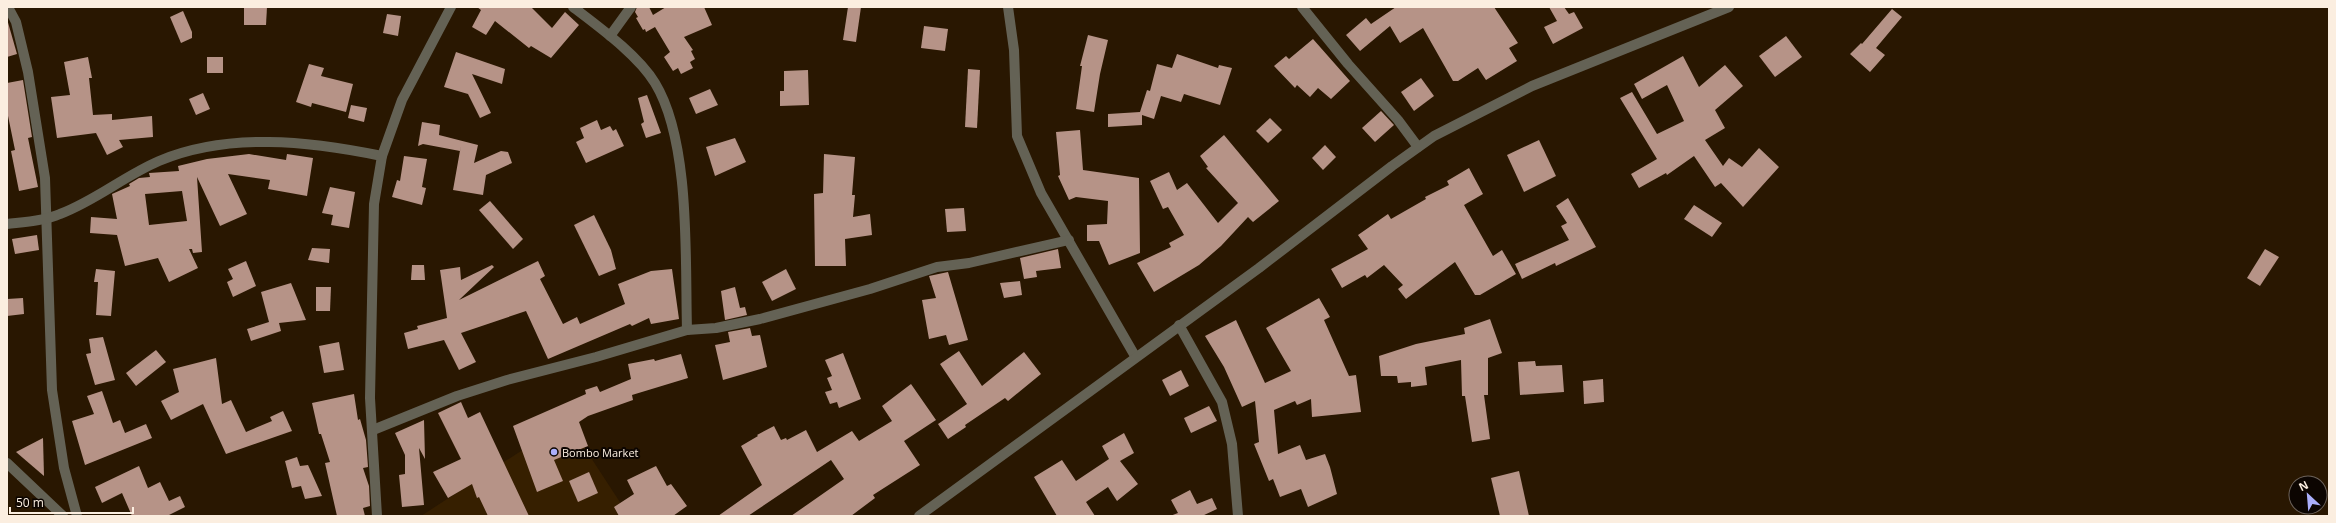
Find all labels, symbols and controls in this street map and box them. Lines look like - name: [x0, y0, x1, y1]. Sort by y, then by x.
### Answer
- place label: Bombo Market: [562, 445, 639, 460]
- marker: Bombo Market: [549, 447, 559, 457]
- north arrow: [2288, 475, 2328, 515]
- text: N: [2296, 477, 2311, 494]
- scale bar: [10, 489, 133, 515]
- text: 50 m: [16, 494, 44, 511]

